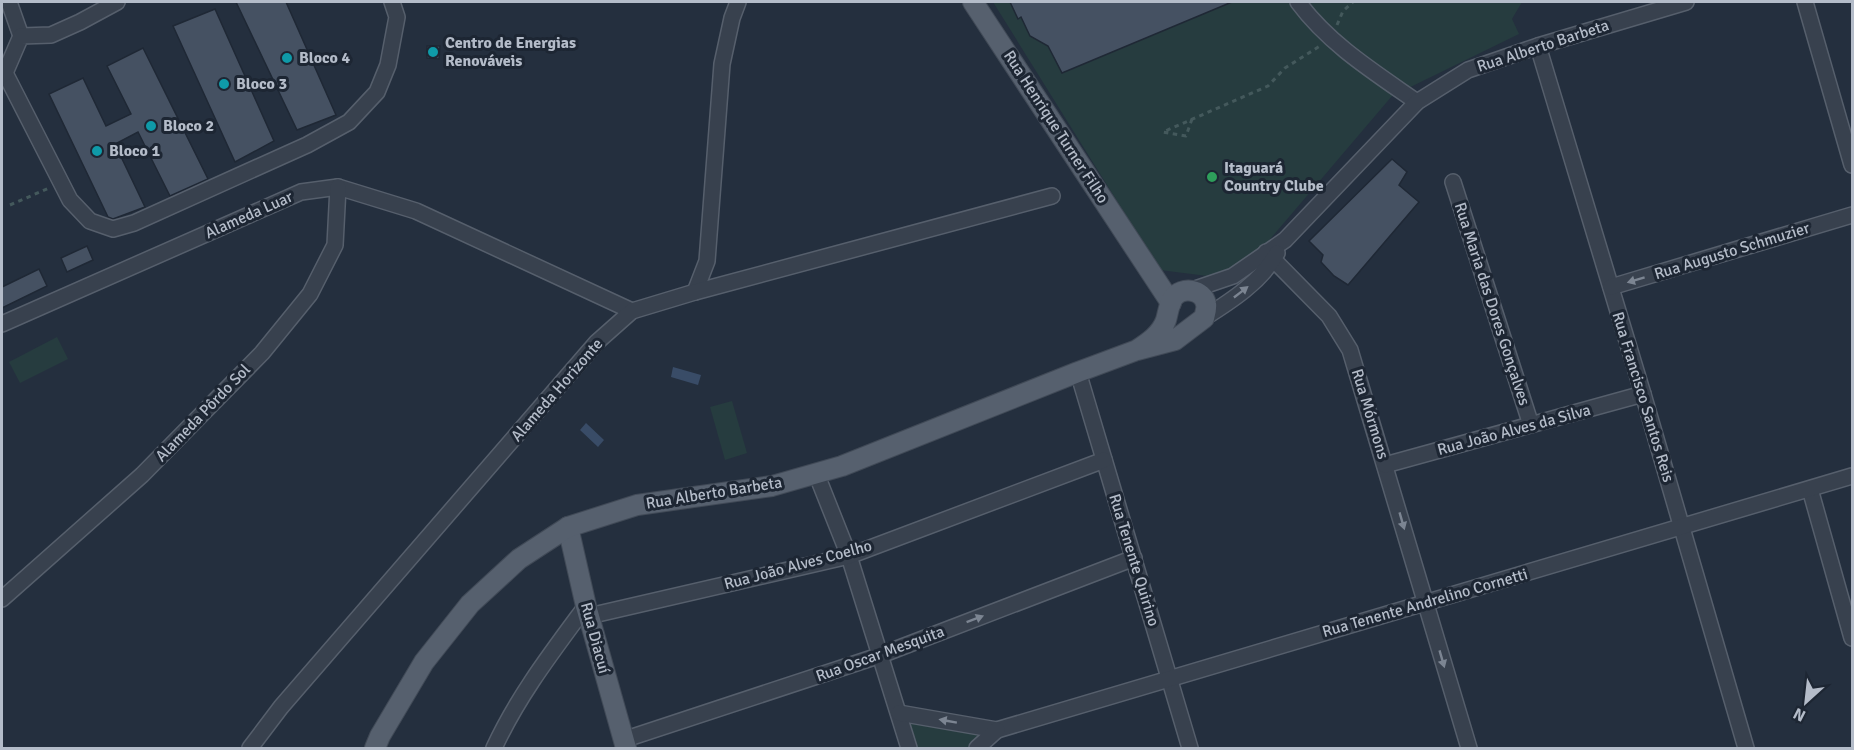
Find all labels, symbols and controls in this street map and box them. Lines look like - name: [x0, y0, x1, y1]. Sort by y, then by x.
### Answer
- street label: Rua Alberto Barbeta: [1474, 15, 1612, 77]
- place label: Centro de Energias Renováveis: [445, 33, 576, 71]
- marker: Centro de Energias Renováveis: [426, 45, 440, 59]
- street label: Rua Henrique Turner Filho: [999, 47, 1113, 207]
- place label: Bloco 4: [299, 48, 350, 68]
- marker: Bloco 4: [280, 51, 294, 65]
- place label: Bloco 3: [236, 74, 287, 94]
- marker: Bloco 3: [217, 77, 231, 91]
- place label: Bloco 2: [163, 116, 214, 136]
- marker: Bloco 2: [144, 119, 158, 133]
- place label: Bloco 1: [109, 141, 160, 161]
- marker: Bloco 1: [90, 144, 104, 158]
- place label: Itaguará Country Clube: [1224, 158, 1324, 196]
- marker: Itaguará Country Clube: [1205, 170, 1219, 184]
- street label: Alameda Luar: [202, 187, 296, 243]
- street label: Rua Maria das Dores Gonçalves: [1450, 200, 1534, 408]
- street label: Rua Augusto Schmuzier: [1652, 218, 1812, 284]
- one-way arrow: [1626, 276, 1644, 285]
- one-way arrow: [1233, 285, 1249, 298]
- street label: Rua Francisco Santos Reis: [1608, 309, 1678, 485]
- street label: Alameda Horizonte: [507, 334, 607, 446]
- street label: Alameda Pôrdo Sol: [151, 360, 255, 466]
- street label: Rua Mórmons: [1347, 366, 1393, 462]
- street label: Rua João Alves da Silva: [1435, 400, 1593, 460]
- street label: Rua Alberto Barbeta: [644, 472, 784, 514]
- street label: Rua Tenente Quirino: [1104, 491, 1164, 629]
- one-way arrow: [1398, 512, 1407, 530]
- street label: Rua João Alves Coelho: [722, 536, 874, 594]
- street label: Rua Tenente Andrelino Cornetti: [1320, 564, 1530, 642]
- street label: Rua Diacuí: [576, 600, 614, 676]
- one-way arrow: [966, 614, 984, 623]
- street label: Rua Oscar Mesquita: [813, 621, 947, 687]
- one-way arrow: [1438, 650, 1447, 668]
- north arrow: [1776, 672, 1836, 732]
- text: N: [1790, 703, 1809, 726]
- one-way arrow: [938, 717, 957, 726]

